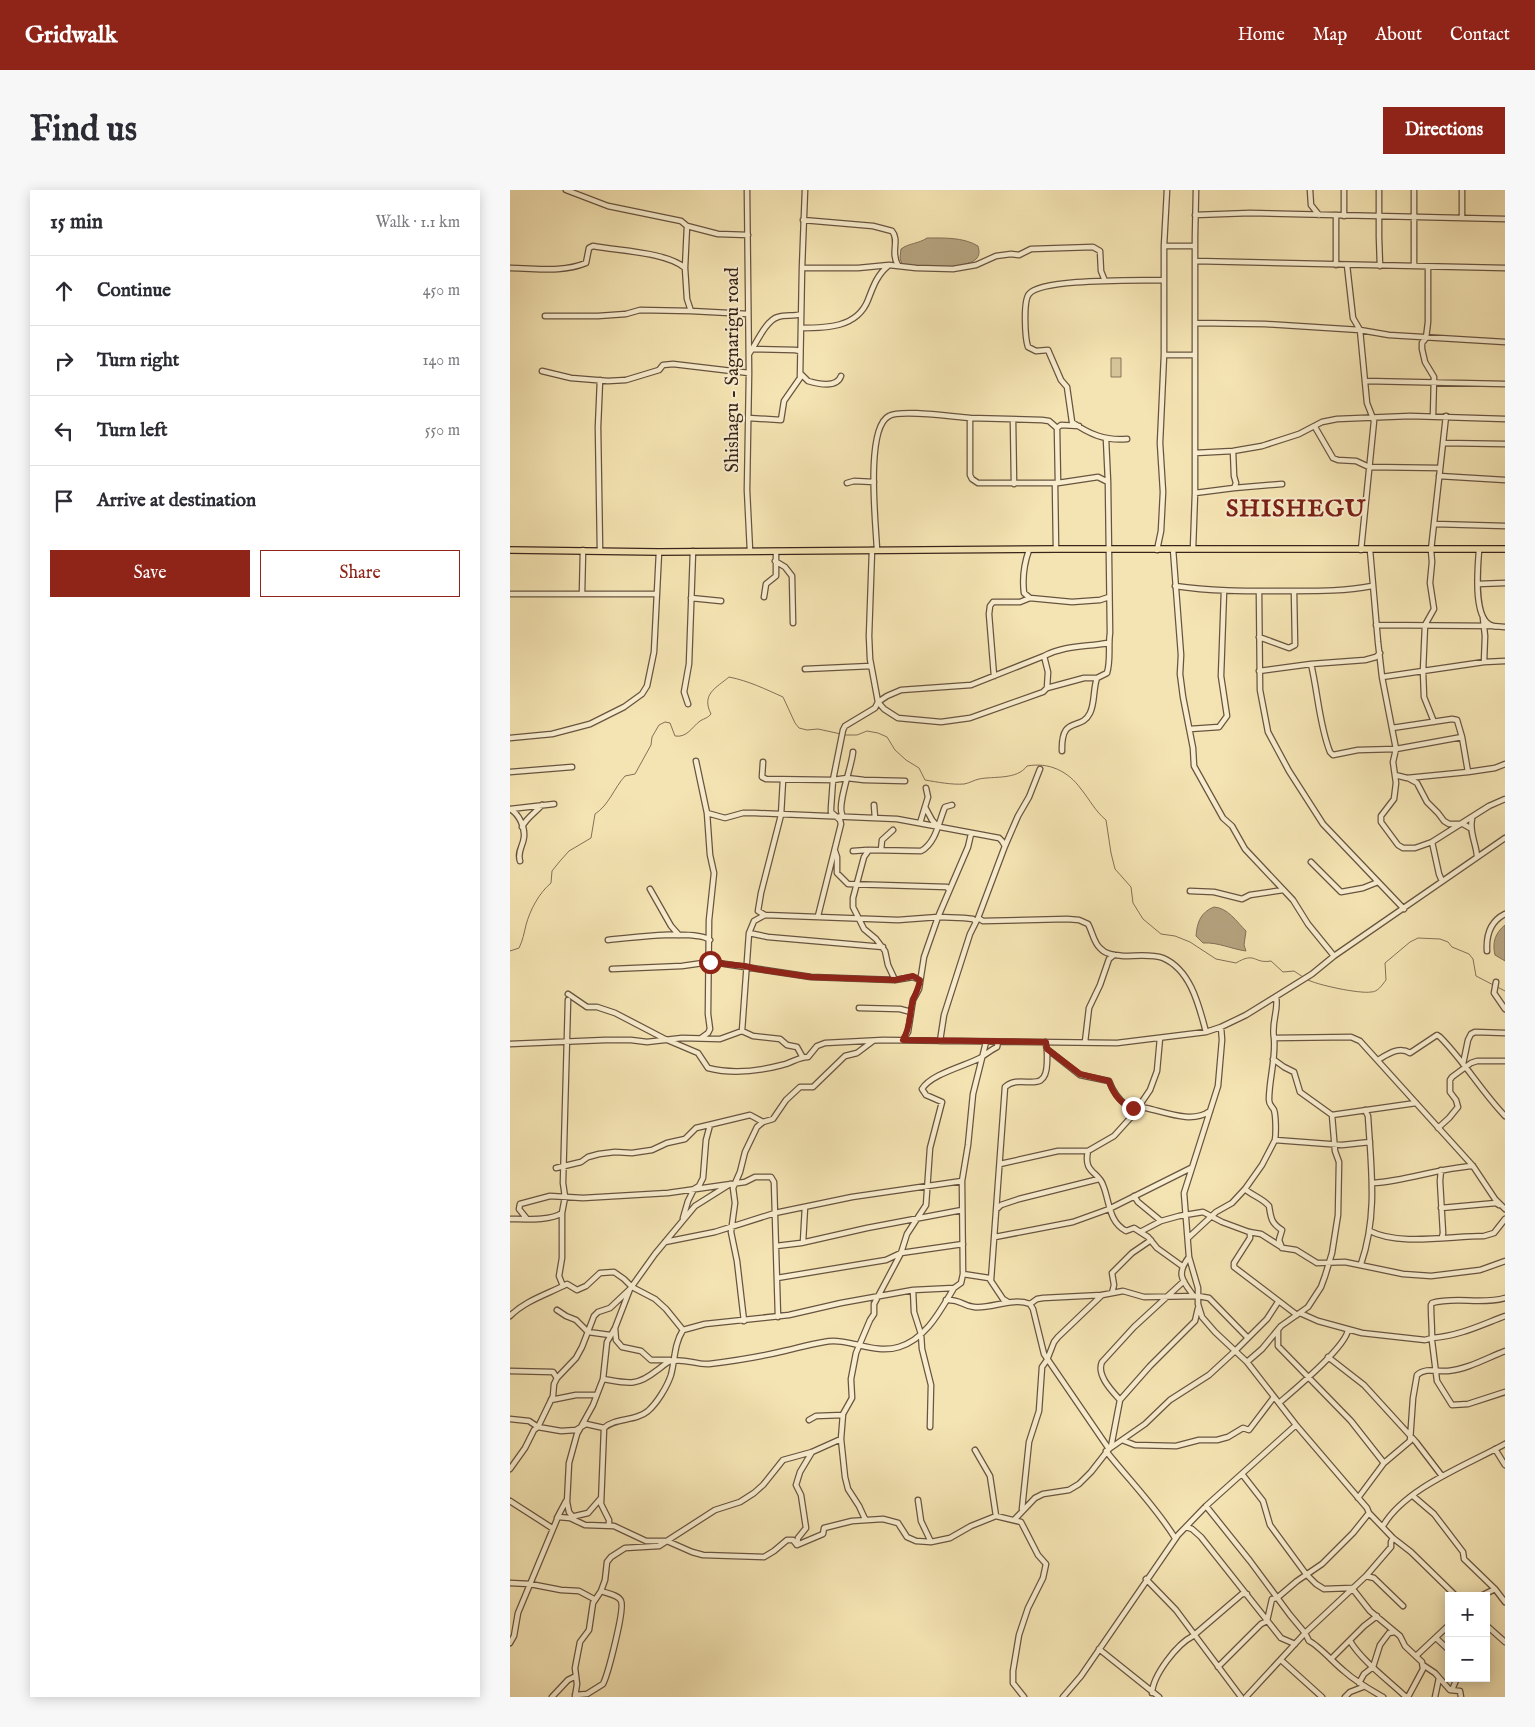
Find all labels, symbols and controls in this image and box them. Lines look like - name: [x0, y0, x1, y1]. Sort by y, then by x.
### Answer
- text: Gridwalk: [25, 20, 117, 51]
- text: Home: [1238, 24, 1285, 47]
- text: Map: [1313, 24, 1347, 47]
- text: About: [1375, 24, 1422, 47]
- text: Contact: [1450, 24, 1510, 47]
- button: Directions: [1383, 107, 1505, 154]
- text: Find us: [30, 108, 137, 153]
- text: 15 min: [50, 209, 103, 236]
- text: Walk · 1.1 km: [376, 213, 460, 233]
- street label: Shishagu - Sagnarigu road: [721, 266, 745, 473]
- icon: ahead: [50, 277, 78, 305]
- text: Continue: [97, 279, 171, 303]
- text: 450 m: [423, 281, 460, 301]
- icon: right: [50, 347, 78, 375]
- text: Turn right: [97, 349, 179, 373]
- text: 140 m: [422, 351, 460, 371]
- icon: left: [50, 417, 78, 445]
- text: Turn left: [97, 419, 168, 443]
- text: 550 m: [425, 421, 460, 441]
- icon: arrive: [50, 487, 78, 515]
- text: Arrive at destination: [97, 489, 256, 513]
- district label: SHISHEGU: [1226, 494, 1366, 525]
- button: Save: [50, 550, 250, 597]
- button: Share: [260, 550, 460, 597]
- route start: [699, 951, 722, 974]
- route end: [1122, 1097, 1145, 1120]
- map controls: [1445, 1592, 1490, 1682]
- button: +: [1445, 1592, 1490, 1637]
- button: −: [1445, 1637, 1490, 1682]

